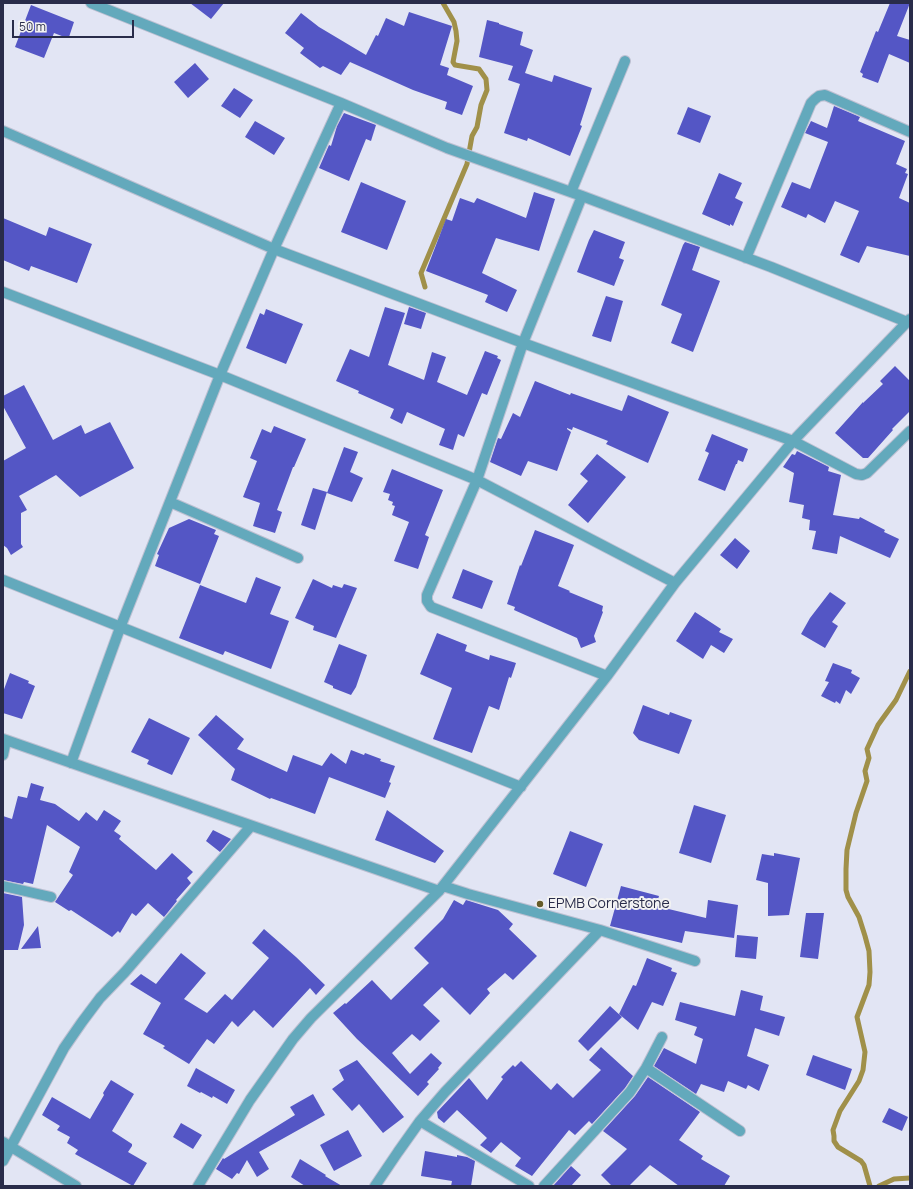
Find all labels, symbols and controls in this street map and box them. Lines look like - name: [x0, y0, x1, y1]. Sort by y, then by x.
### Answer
- scale bar: [14, 12, 136, 38]
- text: 50 m: [19, 18, 46, 35]
- place label: EPMB Cornerstone: [548, 896, 670, 912]
- marker: EPMB Cornerstone: [535, 899, 545, 909]

